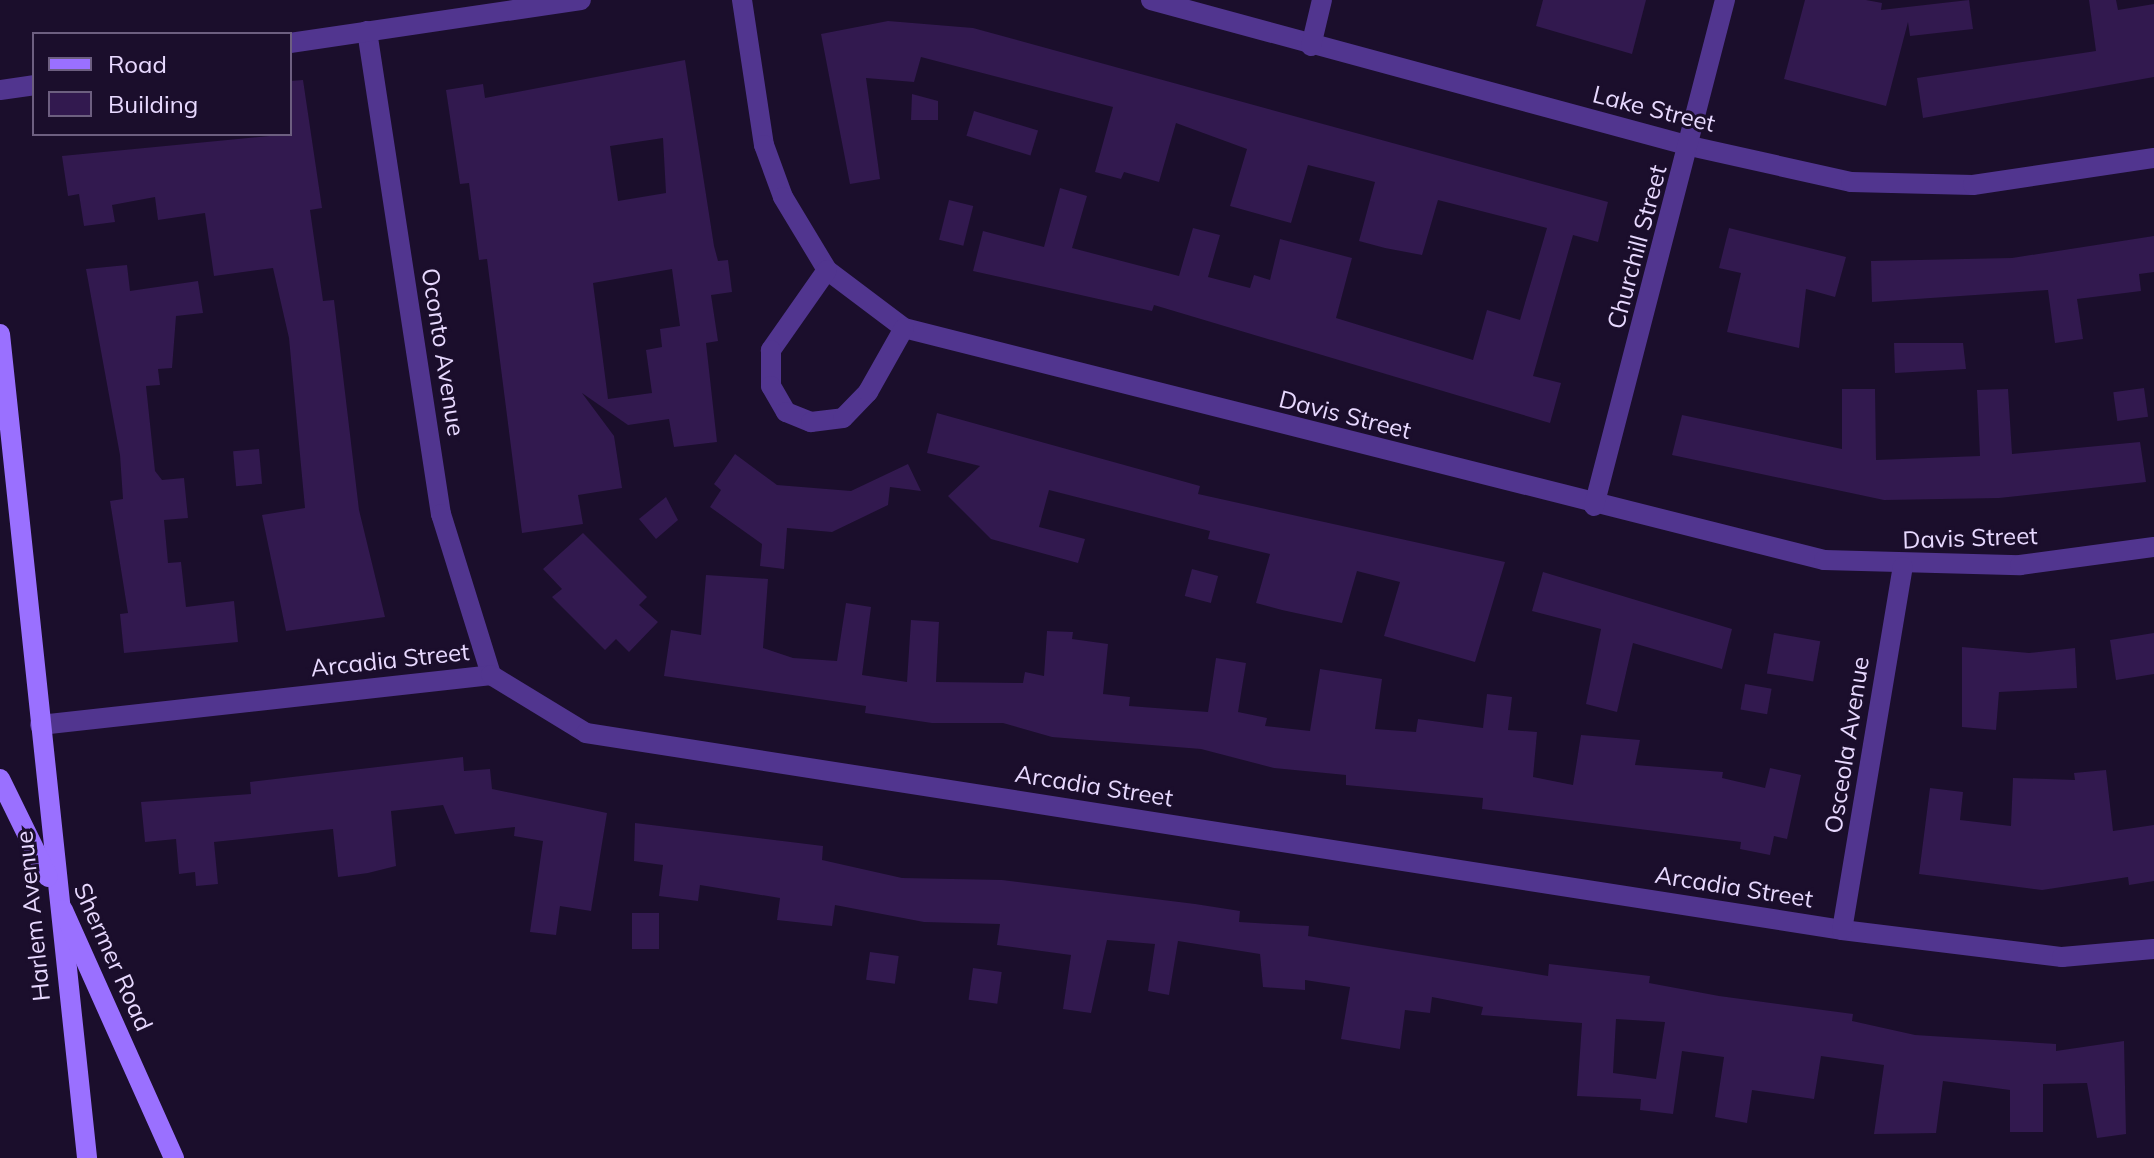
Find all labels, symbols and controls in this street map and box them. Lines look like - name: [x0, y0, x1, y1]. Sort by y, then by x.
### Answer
- legend: [32, 32, 292, 136]
- text: Road: [108, 49, 167, 79]
- street label: Lake Street: [1590, 80, 1718, 138]
- text: Building: [108, 89, 198, 119]
- street label: Churchill Street: [1601, 162, 1673, 332]
- street label: Oconto Avenue: [415, 266, 471, 438]
- street label: Davis Street: [1276, 385, 1414, 445]
- street label: Davis Street: [1902, 521, 2038, 555]
- street label: Arcadia Street: [309, 637, 471, 683]
- street label: Osceola Avenue: [1819, 654, 1875, 836]
- street label: Arcadia Street: [1013, 759, 1175, 813]
- street label: Harlem Avenue: [10, 829, 56, 1003]
- street label: Arcadia Street: [1653, 860, 1815, 914]
- street label: Shermer Road: [68, 879, 158, 1035]

